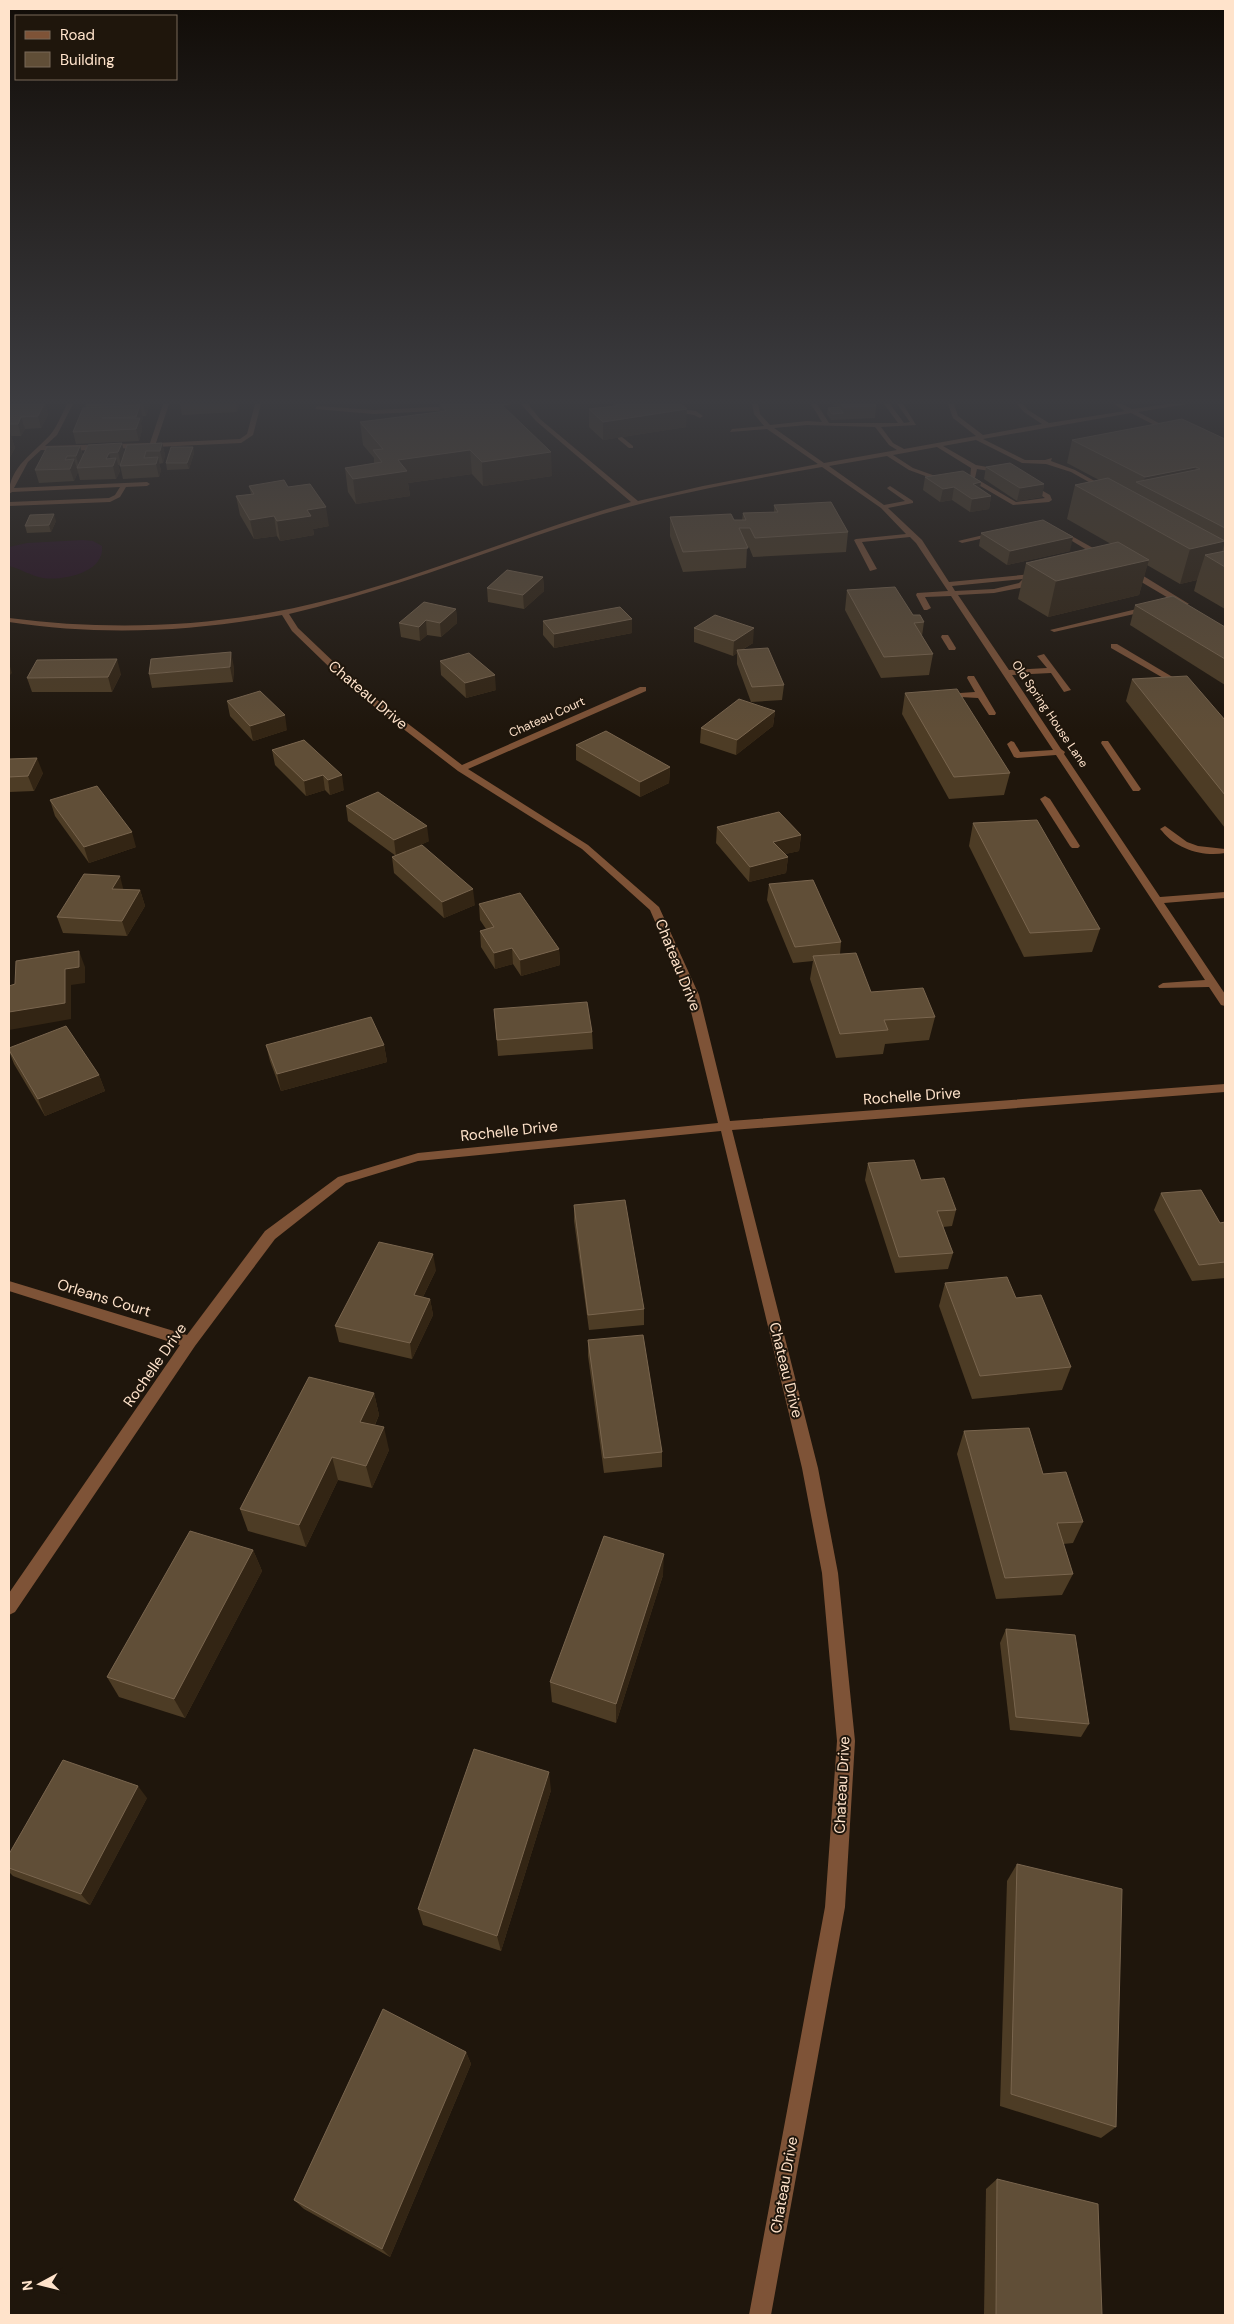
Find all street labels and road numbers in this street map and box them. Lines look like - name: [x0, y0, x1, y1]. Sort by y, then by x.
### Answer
- street label: Chateau Drive: [324, 656, 412, 734]
- street label: Old Spring House Lane: [1008, 657, 1092, 771]
- street label: Chateau Court: [506, 693, 588, 741]
- street label: Chateau Drive: [650, 916, 706, 1014]
- street label: Rochelle Drive: [863, 1083, 961, 1109]
- street label: Rochelle Drive: [459, 1116, 559, 1146]
- street label: Orleans Court: [55, 1274, 153, 1322]
- street label: Rochelle Drive: [119, 1319, 191, 1411]
- street label: Chateau Drive: [764, 1320, 808, 1420]
- street label: Chateau Drive: [829, 1736, 855, 1834]
- street label: Chateau Drive: [766, 2135, 802, 2235]

